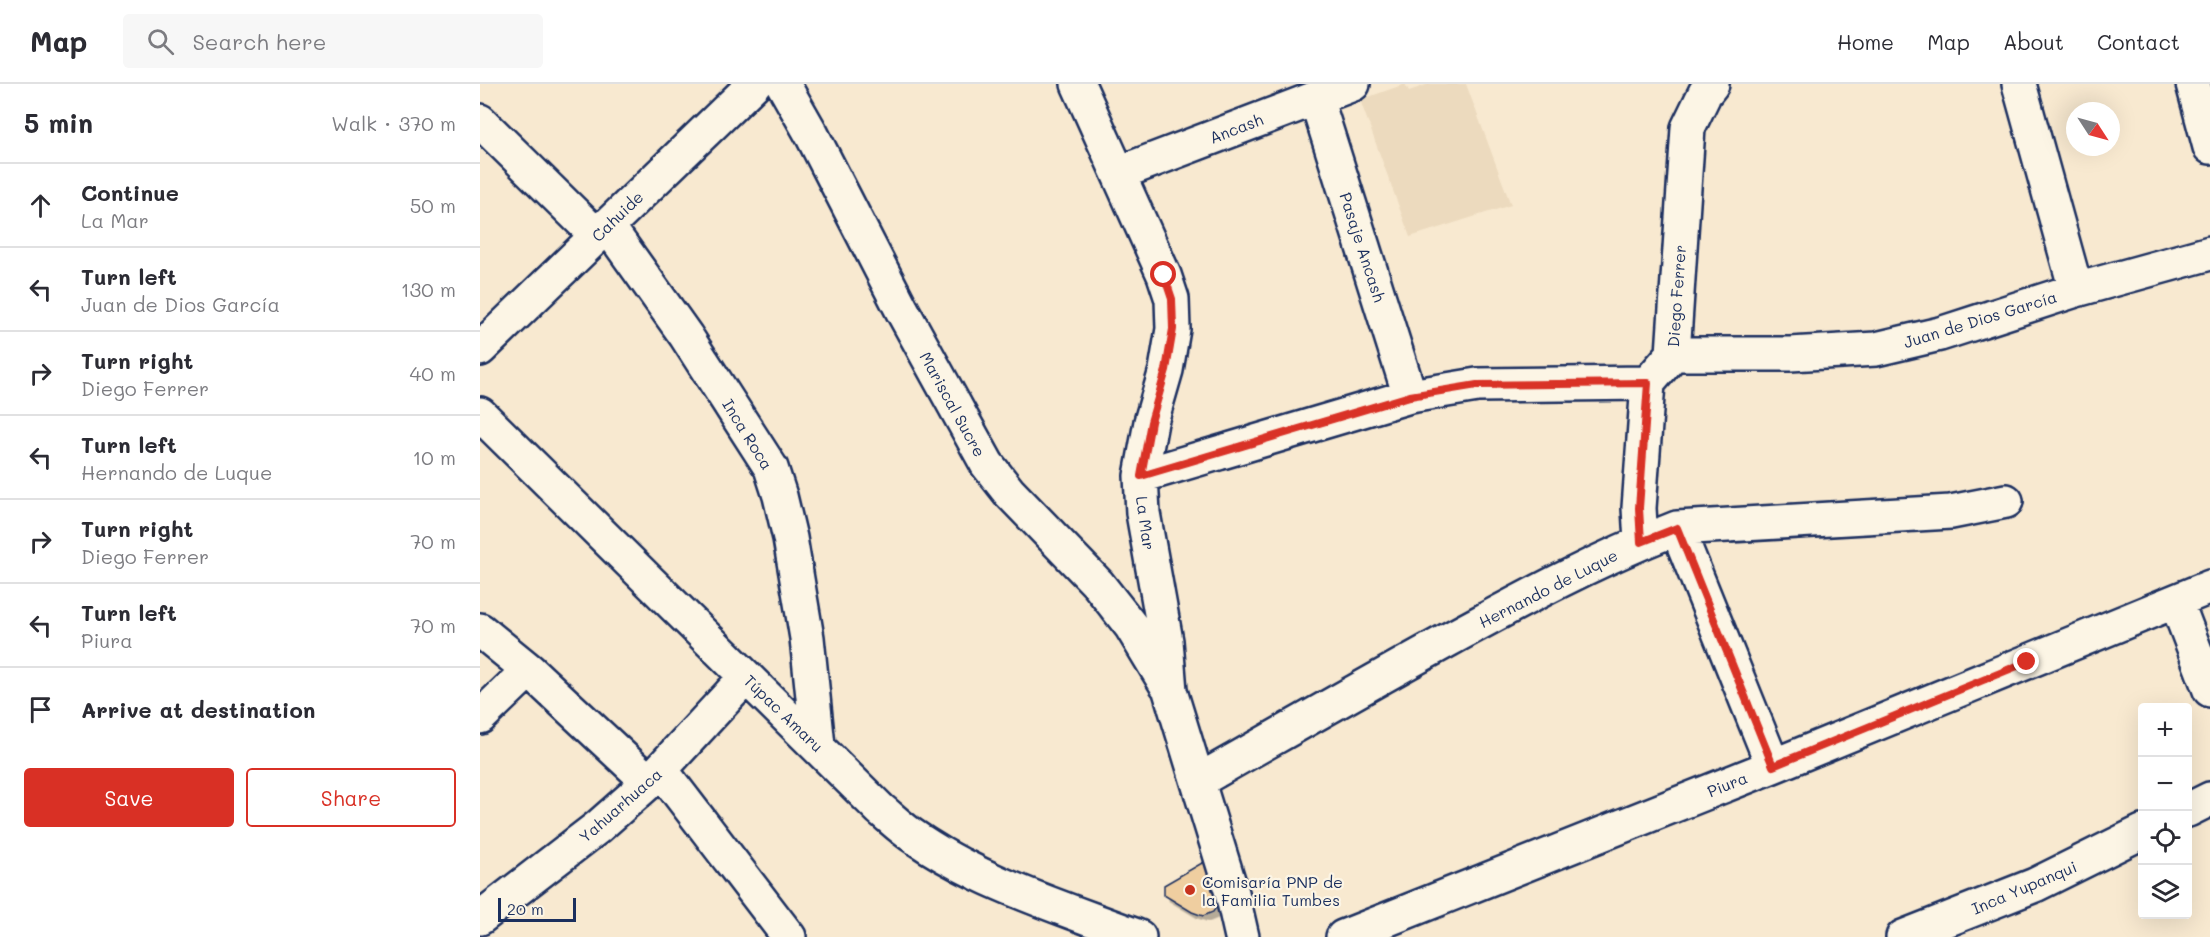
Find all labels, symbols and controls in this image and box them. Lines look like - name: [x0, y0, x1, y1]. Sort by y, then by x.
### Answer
- search box: [123, 14, 543, 68]
- text: Map: [30, 23, 87, 59]
- icon: search: [144, 25, 177, 58]
- text: Search here: [192, 27, 326, 56]
- text: Home: [1837, 28, 1894, 55]
- text: Map: [1927, 28, 1970, 55]
- text: About: [2003, 28, 2064, 55]
- text: Contact: [2097, 28, 2180, 55]
- north arrow: [2066, 102, 2120, 156]
- text: 5 min: [24, 106, 93, 140]
- street label: Ancash: [1206, 108, 1266, 148]
- text: Walk · 370 m: [331, 110, 456, 136]
- text: Continue: [81, 178, 179, 207]
- street label: Cahuide: [587, 186, 647, 246]
- icon: ahead: [24, 189, 57, 222]
- street label: Pasaje Ancash: [1335, 190, 1391, 304]
- text: 50 m: [410, 192, 456, 218]
- text: La Mar: [81, 207, 149, 233]
- street label: Diego Ferrer: [1662, 244, 1690, 348]
- route start: [1150, 261, 1176, 287]
- text: Turn left: [81, 262, 177, 291]
- icon: left: [24, 273, 57, 306]
- text: 130 m: [401, 276, 456, 302]
- street label: Juan de Dios García: [1901, 286, 2059, 352]
- text: Juan de Dios García: [81, 291, 280, 317]
- text: Turn right: [81, 346, 193, 375]
- street label: Mariscal Sucre: [915, 348, 991, 460]
- icon: right: [24, 357, 57, 390]
- text: 40 m: [410, 360, 456, 386]
- text: Diego Ferrer: [81, 375, 209, 401]
- street label: Inca Roca: [718, 395, 778, 473]
- text: Turn left: [81, 430, 177, 459]
- icon: left: [24, 441, 57, 474]
- text: 10 m: [412, 444, 456, 470]
- text: Hernando de Luque: [81, 459, 272, 485]
- street label: La Mar: [1132, 495, 1160, 551]
- text: Turn right: [81, 514, 193, 543]
- icon: right: [24, 525, 57, 558]
- text: 70 m: [410, 528, 456, 554]
- text: Diego Ferrer: [81, 543, 209, 569]
- street label: Hernando de Luque: [1475, 544, 1621, 632]
- text: Turn left: [81, 598, 177, 627]
- icon: left: [24, 609, 57, 642]
- text: 70 m: [410, 612, 456, 638]
- text: Piura: [81, 627, 133, 653]
- route end: [2013, 648, 2039, 674]
- street label: Túpac Amaru: [740, 670, 828, 756]
- icon: arrive: [24, 693, 57, 726]
- text: Arrive at destination: [81, 695, 316, 724]
- map controls: [2138, 703, 2192, 919]
- button: +: [2138, 703, 2192, 757]
- button: −: [2138, 757, 2192, 811]
- street label: Yahuarhuaca: [574, 763, 666, 847]
- street label: Piura: [1704, 766, 1750, 801]
- button: Save: [24, 768, 234, 827]
- button: Share: [246, 768, 456, 827]
- button: locate: [2138, 811, 2192, 865]
- street label: Inca Yupanqui: [1968, 855, 2080, 919]
- button: layers: [2138, 865, 2192, 919]
- place label: Comisaría PNP de la Familia Tumbes: [1202, 871, 1343, 910]
- marker: Comisaría PNP de la Familia Tumbes: [1183, 883, 1197, 897]
- scale bar: [498, 895, 576, 922]
- text: 20 m: [507, 898, 544, 919]

